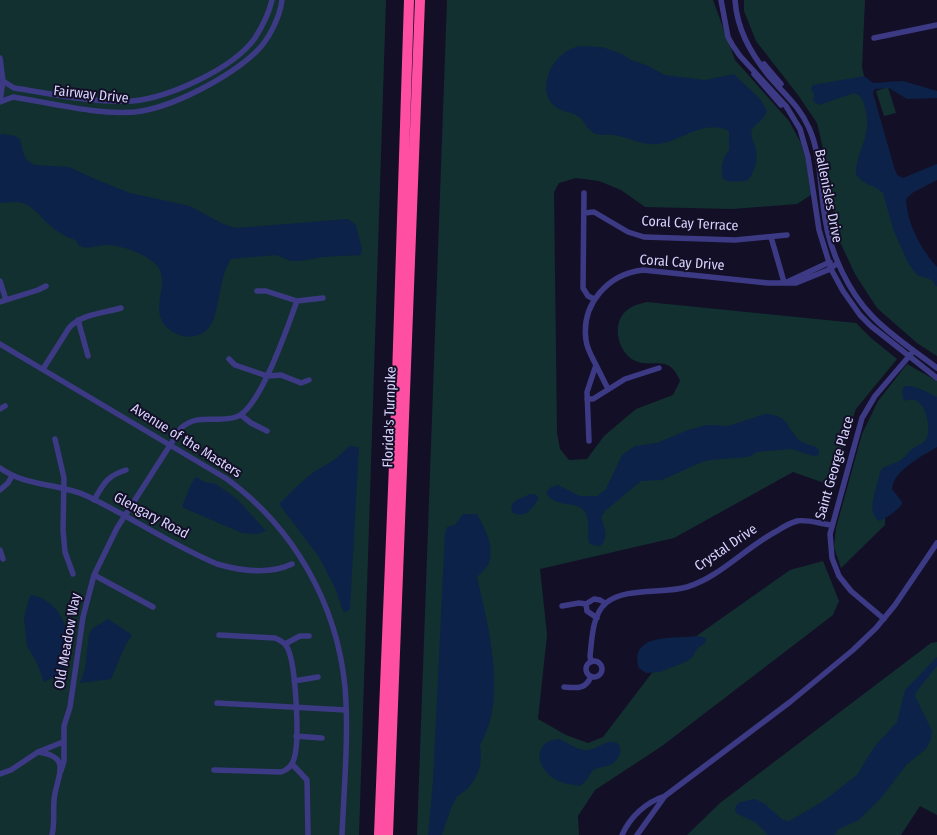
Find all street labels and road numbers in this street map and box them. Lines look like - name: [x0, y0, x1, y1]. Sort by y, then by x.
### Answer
- street label: Fairway Drive: [53, 83, 129, 107]
- street label: Ballenisles Drive: [811, 148, 845, 244]
- street label: Coral Cay Terrace: [641, 213, 739, 235]
- street label: Coral Cay Drive: [639, 252, 725, 274]
- street label: Florida's Turnpike: [380, 366, 400, 468]
- street label: Avenue of the Masters: [128, 400, 244, 482]
- street label: Saint George Place: [812, 415, 858, 521]
- street label: Glengary Road: [111, 489, 191, 543]
- street label: Crystal Drive: [692, 521, 760, 575]
- street label: Old Meadow Way: [51, 592, 85, 690]

